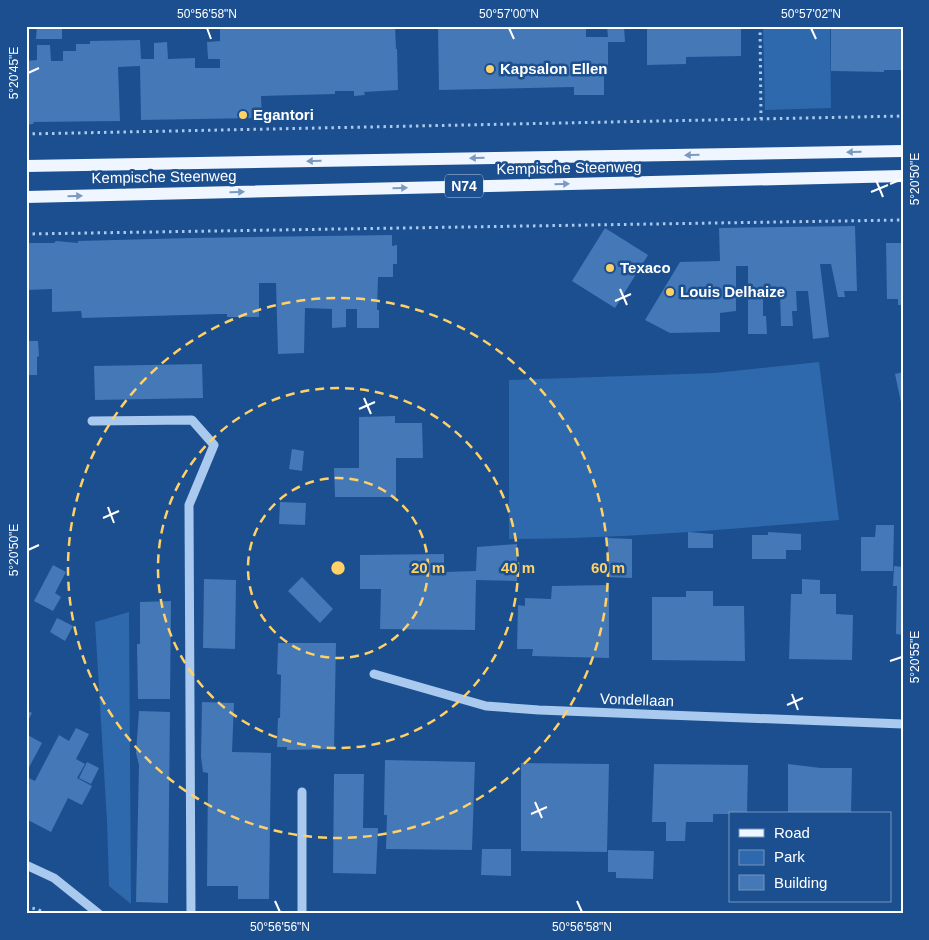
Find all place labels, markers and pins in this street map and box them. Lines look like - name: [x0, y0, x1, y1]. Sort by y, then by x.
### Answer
- place label: Kapsalon Ellen: [500, 60, 608, 77]
- marker: Kapsalon Ellen: [484, 63, 496, 75]
- place label: Egantori: [253, 106, 314, 123]
- marker: Egantori: [237, 109, 249, 121]
- place label: Texaco: [620, 259, 671, 276]
- marker: Texaco: [604, 262, 616, 274]
- place label: Louis Delhaize: [680, 283, 785, 300]
- marker: Louis Delhaize: [664, 286, 676, 298]
- centre of rings: [329, 559, 347, 577]

